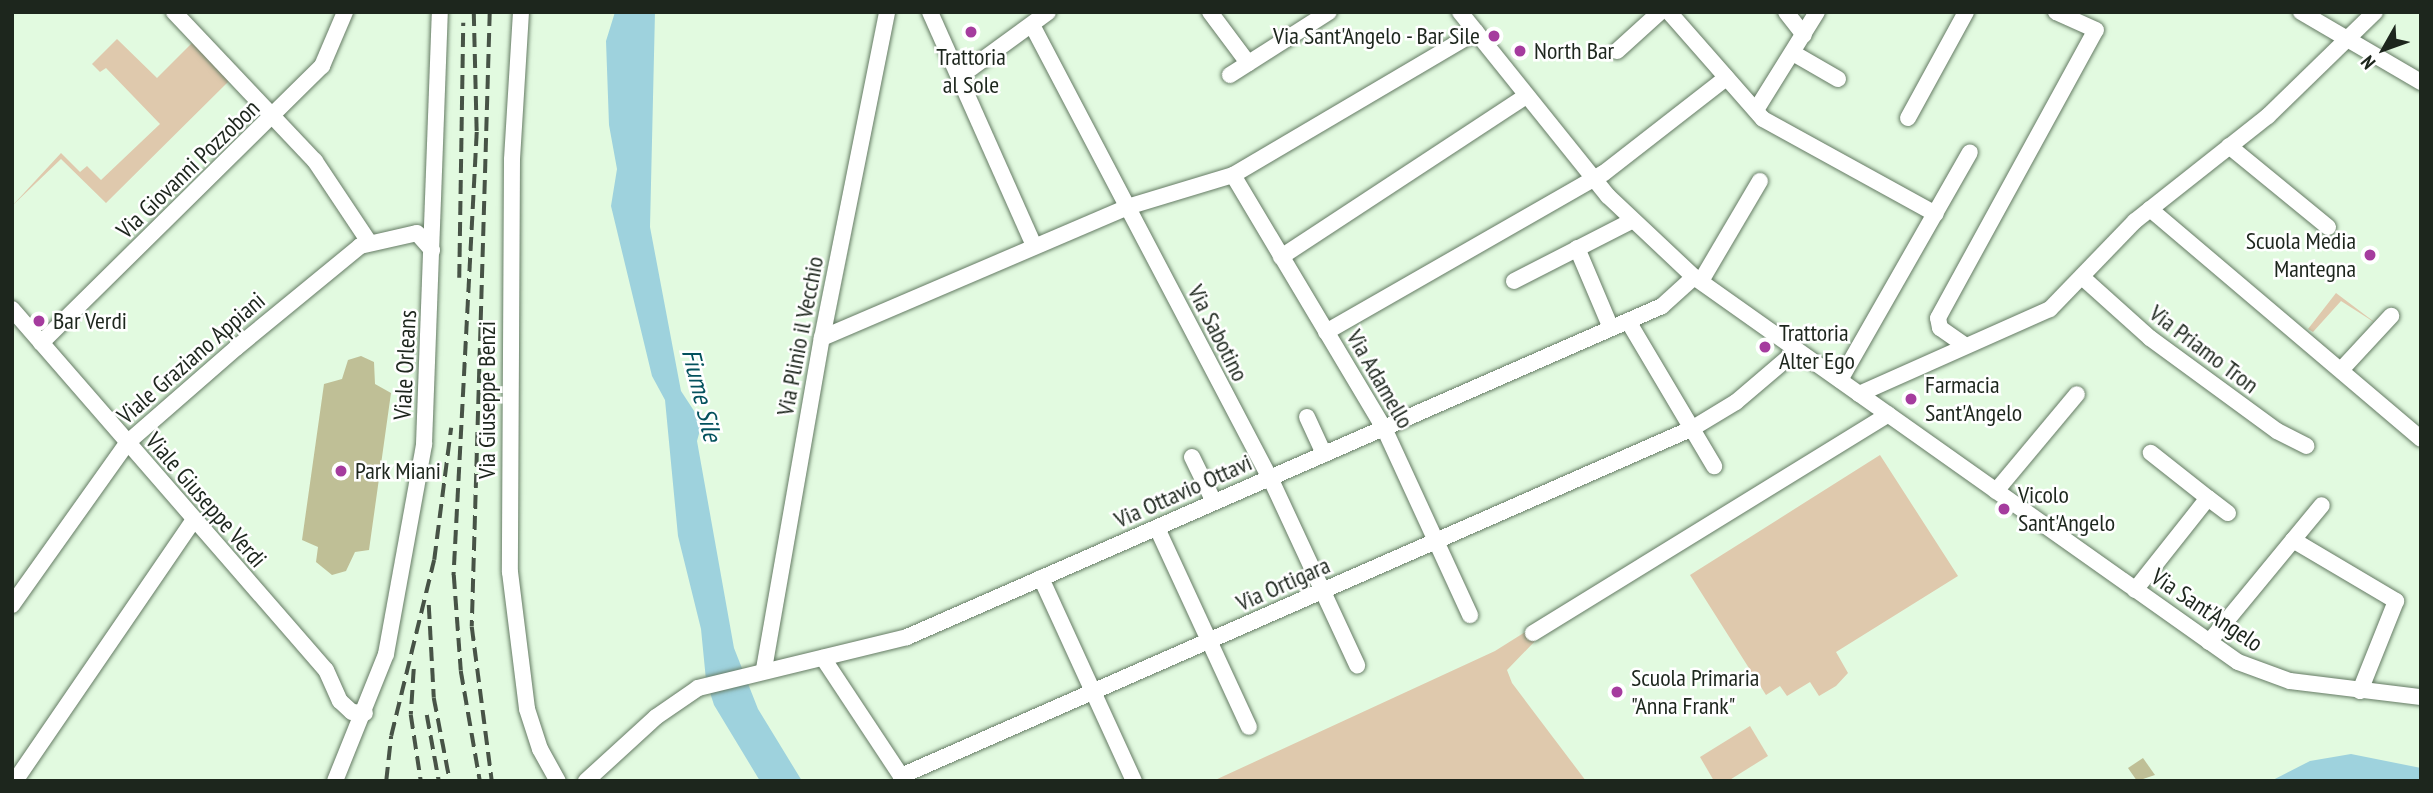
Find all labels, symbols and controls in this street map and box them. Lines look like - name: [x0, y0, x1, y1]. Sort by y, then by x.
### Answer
- north arrow: [2349, 14, 2419, 84]
- place label: Via Sant'Angelo - Bar Sile: [1271, 22, 1480, 50]
- marker: Trattoria al Sole: [963, 24, 979, 40]
- marker: Via Sant'Angelo - Bar Sile: [1486, 28, 1502, 44]
- place label: North Bar: [1534, 37, 1614, 65]
- place label: Trattoria al Sole: [936, 43, 1006, 99]
- marker: North Bar: [1512, 43, 1528, 59]
- text: N: [2355, 51, 2380, 74]
- street label: Via Giovanni Pozzobon: [111, 94, 265, 244]
- place label: Scuola Media Mantegna: [2246, 227, 2356, 283]
- marker: Scuola Media Mantegna: [2362, 247, 2378, 263]
- street label: Via Plinio il Vecchio: [770, 254, 830, 418]
- street label: Via Sabotino: [1181, 280, 1255, 386]
- street label: Viale Graziano Appiani: [111, 286, 271, 430]
- street label: Via Priamo Tron: [2143, 298, 2265, 400]
- place label: Bar Verdi: [53, 307, 128, 335]
- street label: Viale Orleans: [388, 309, 422, 421]
- marker: Bar Verdi: [31, 313, 47, 329]
- place label: Trattoria Alter Ego: [1779, 319, 1855, 375]
- street label: Via Giuseppe Benzi: [473, 321, 501, 479]
- street label: Via Adamello: [1340, 324, 1420, 434]
- marker: Trattoria Alter Ego: [1757, 339, 1773, 355]
- water label: Fiume Sile: [675, 345, 729, 445]
- place label: Farmacia Sant'Angelo: [1925, 371, 2022, 427]
- marker: Farmacia Sant'Angelo: [1903, 391, 1919, 407]
- street label: Viale Giuseppe Verdi: [139, 426, 273, 574]
- street label: Via Ottavio Ottavi: [1110, 448, 1256, 534]
- place label: Park Miani: [355, 457, 442, 485]
- marker: Park Miani: [333, 463, 349, 479]
- place label: Vicolo Sant'Angelo: [2018, 481, 2115, 537]
- marker: Vicolo Sant'Angelo: [1996, 501, 2012, 517]
- street label: Via Ortigara: [1232, 551, 1334, 617]
- street label: Via Sant'Angelo: [2146, 562, 2268, 658]
- place label: Scuola Primaria "Anna Frank": [1631, 664, 1759, 720]
- marker: Scuola Primaria "Anna Frank": [1609, 684, 1625, 700]

